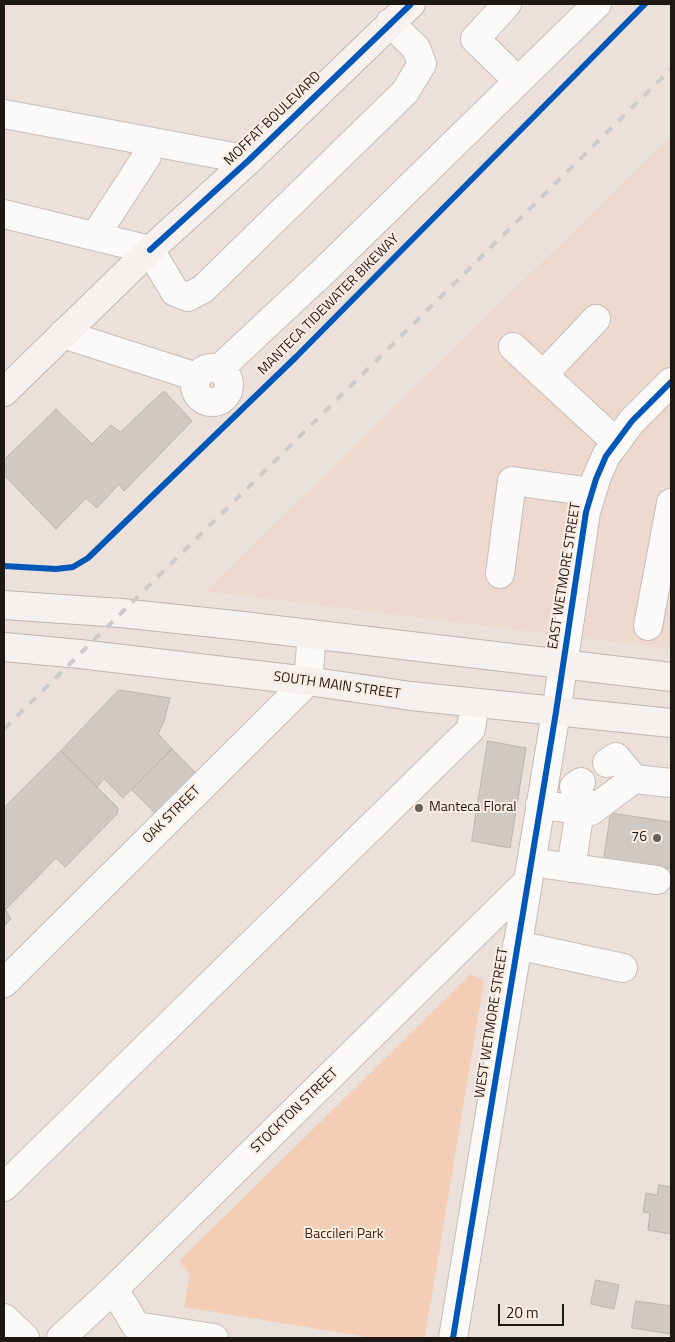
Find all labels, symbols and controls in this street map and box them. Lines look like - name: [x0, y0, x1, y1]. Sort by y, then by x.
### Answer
- street label: MOFFAT BOULEVARD: [221, 68, 325, 170]
- street label: MANTECA TIDEWATER BIKEWAY: [255, 231, 403, 379]
- street label: EAST WETMORE STREET: [545, 501, 585, 651]
- street label: SOUTH MAIN STREET: [272, 669, 402, 703]
- street label: OAK STREET: [140, 783, 204, 847]
- place label: Manteca Floral: [429, 800, 517, 816]
- marker: Manteca Floral: [413, 802, 425, 814]
- place label: 76: [631, 830, 647, 846]
- marker: 76: [651, 832, 663, 844]
- street label: WEST WETMORE STREET: [472, 946, 512, 1100]
- street label: STOCKTON STREET: [248, 1065, 342, 1157]
- park label: Baccileri Park: [305, 1227, 383, 1243]
- scale bar: [500, 1294, 566, 1326]
- text: 20 m: [506, 1301, 539, 1324]

